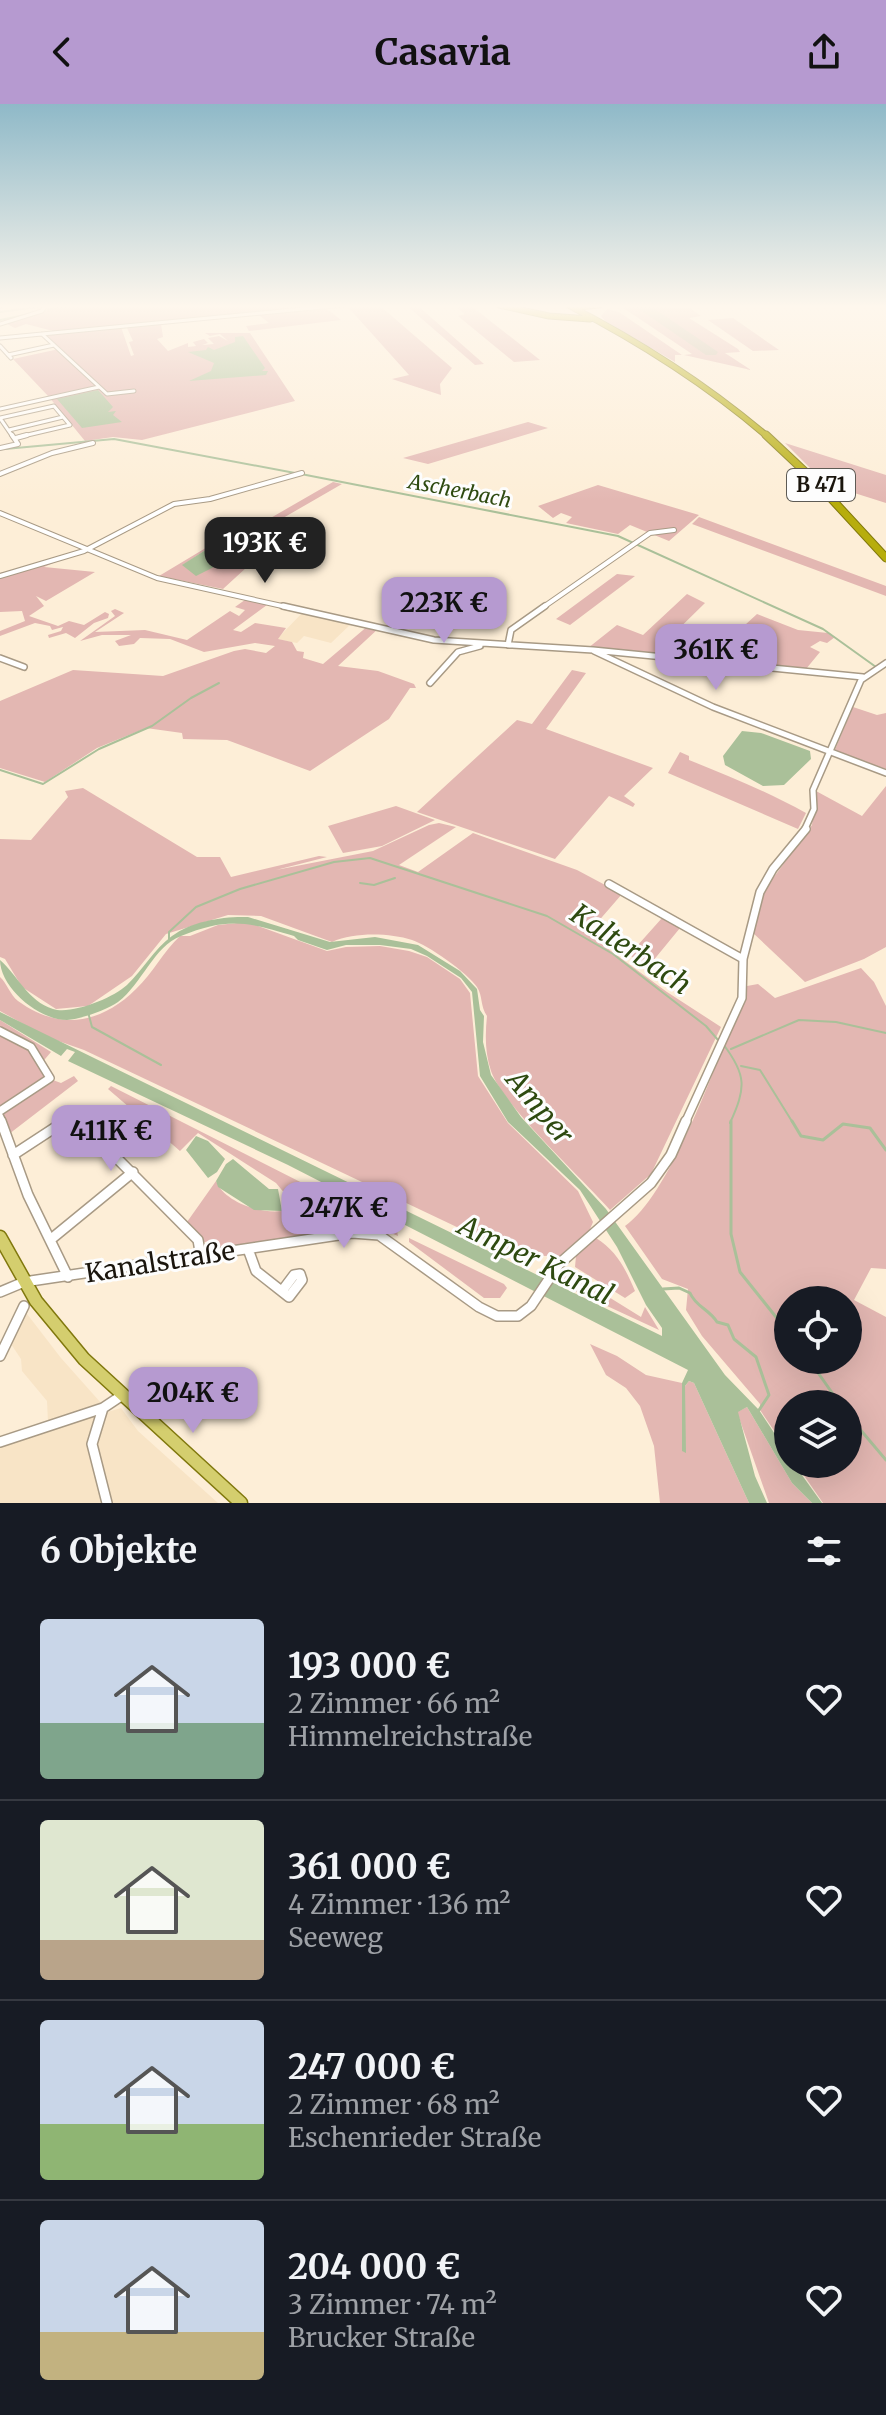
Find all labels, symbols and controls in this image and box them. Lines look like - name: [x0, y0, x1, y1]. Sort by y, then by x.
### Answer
- icon: back: [40, 30, 84, 74]
- text: Casavia: [375, 30, 511, 75]
- icon: share: [802, 30, 846, 74]
- water label: Ascherbach: [405, 468, 514, 513]
- road number: B 471: [787, 469, 855, 501]
- pin: 193K €: [200, 517, 330, 585]
- text: 193K €: [223, 526, 307, 559]
- pin: 223K €: [379, 577, 509, 645]
- text: 223K €: [400, 586, 488, 619]
- pin: 361K €: [651, 624, 781, 692]
- text: 361K €: [673, 633, 759, 666]
- water label: Kalterbach: [563, 895, 698, 1002]
- water label: Amper: [497, 1061, 582, 1152]
- pin: 411K €: [46, 1105, 176, 1173]
- text: 411K €: [70, 1114, 152, 1147]
- pin: 247K €: [279, 1182, 409, 1250]
- text: 247K €: [300, 1191, 388, 1224]
- water label: Amper Kanal: [451, 1206, 619, 1313]
- street label: Kanalstraße: [83, 1233, 237, 1290]
- map controls: [774, 1286, 862, 1478]
- button: locate: [774, 1286, 862, 1374]
- pin: 204K €: [128, 1367, 258, 1435]
- text: 204K €: [147, 1376, 239, 1409]
- button: layers: [774, 1390, 862, 1478]
- icon: filters: [802, 1529, 846, 1573]
- text: 6 Objekte: [40, 1530, 197, 1572]
- text: 193 000 €: [288, 1645, 450, 1687]
- icon: home: [104, 1651, 200, 1747]
- icon: heart: [802, 1677, 846, 1721]
- text: 2 Zimmer · 66 m²: [288, 1687, 500, 1720]
- text: Himmelreichstraße: [288, 1720, 532, 1753]
- text: 361 000 €: [288, 1846, 451, 1888]
- icon: home: [104, 1852, 200, 1948]
- icon: heart: [802, 1878, 846, 1922]
- text: 4 Zimmer · 136 m²: [288, 1888, 510, 1921]
- text: Seeweg: [288, 1921, 383, 1954]
- text: 247 000 €: [288, 2046, 455, 2088]
- icon: home: [104, 2052, 200, 2148]
- icon: heart: [802, 2078, 846, 2122]
- text: 2 Zimmer · 68 m²: [288, 2088, 500, 2121]
- text: Eschenrieder Straße: [288, 2121, 541, 2154]
- text: 204 000 €: [288, 2246, 460, 2288]
- icon: home: [104, 2252, 200, 2348]
- icon: heart: [802, 2278, 846, 2322]
- text: 3 Zimmer · 74 m²: [288, 2288, 497, 2321]
- text: Brucker Straße: [288, 2321, 475, 2354]

